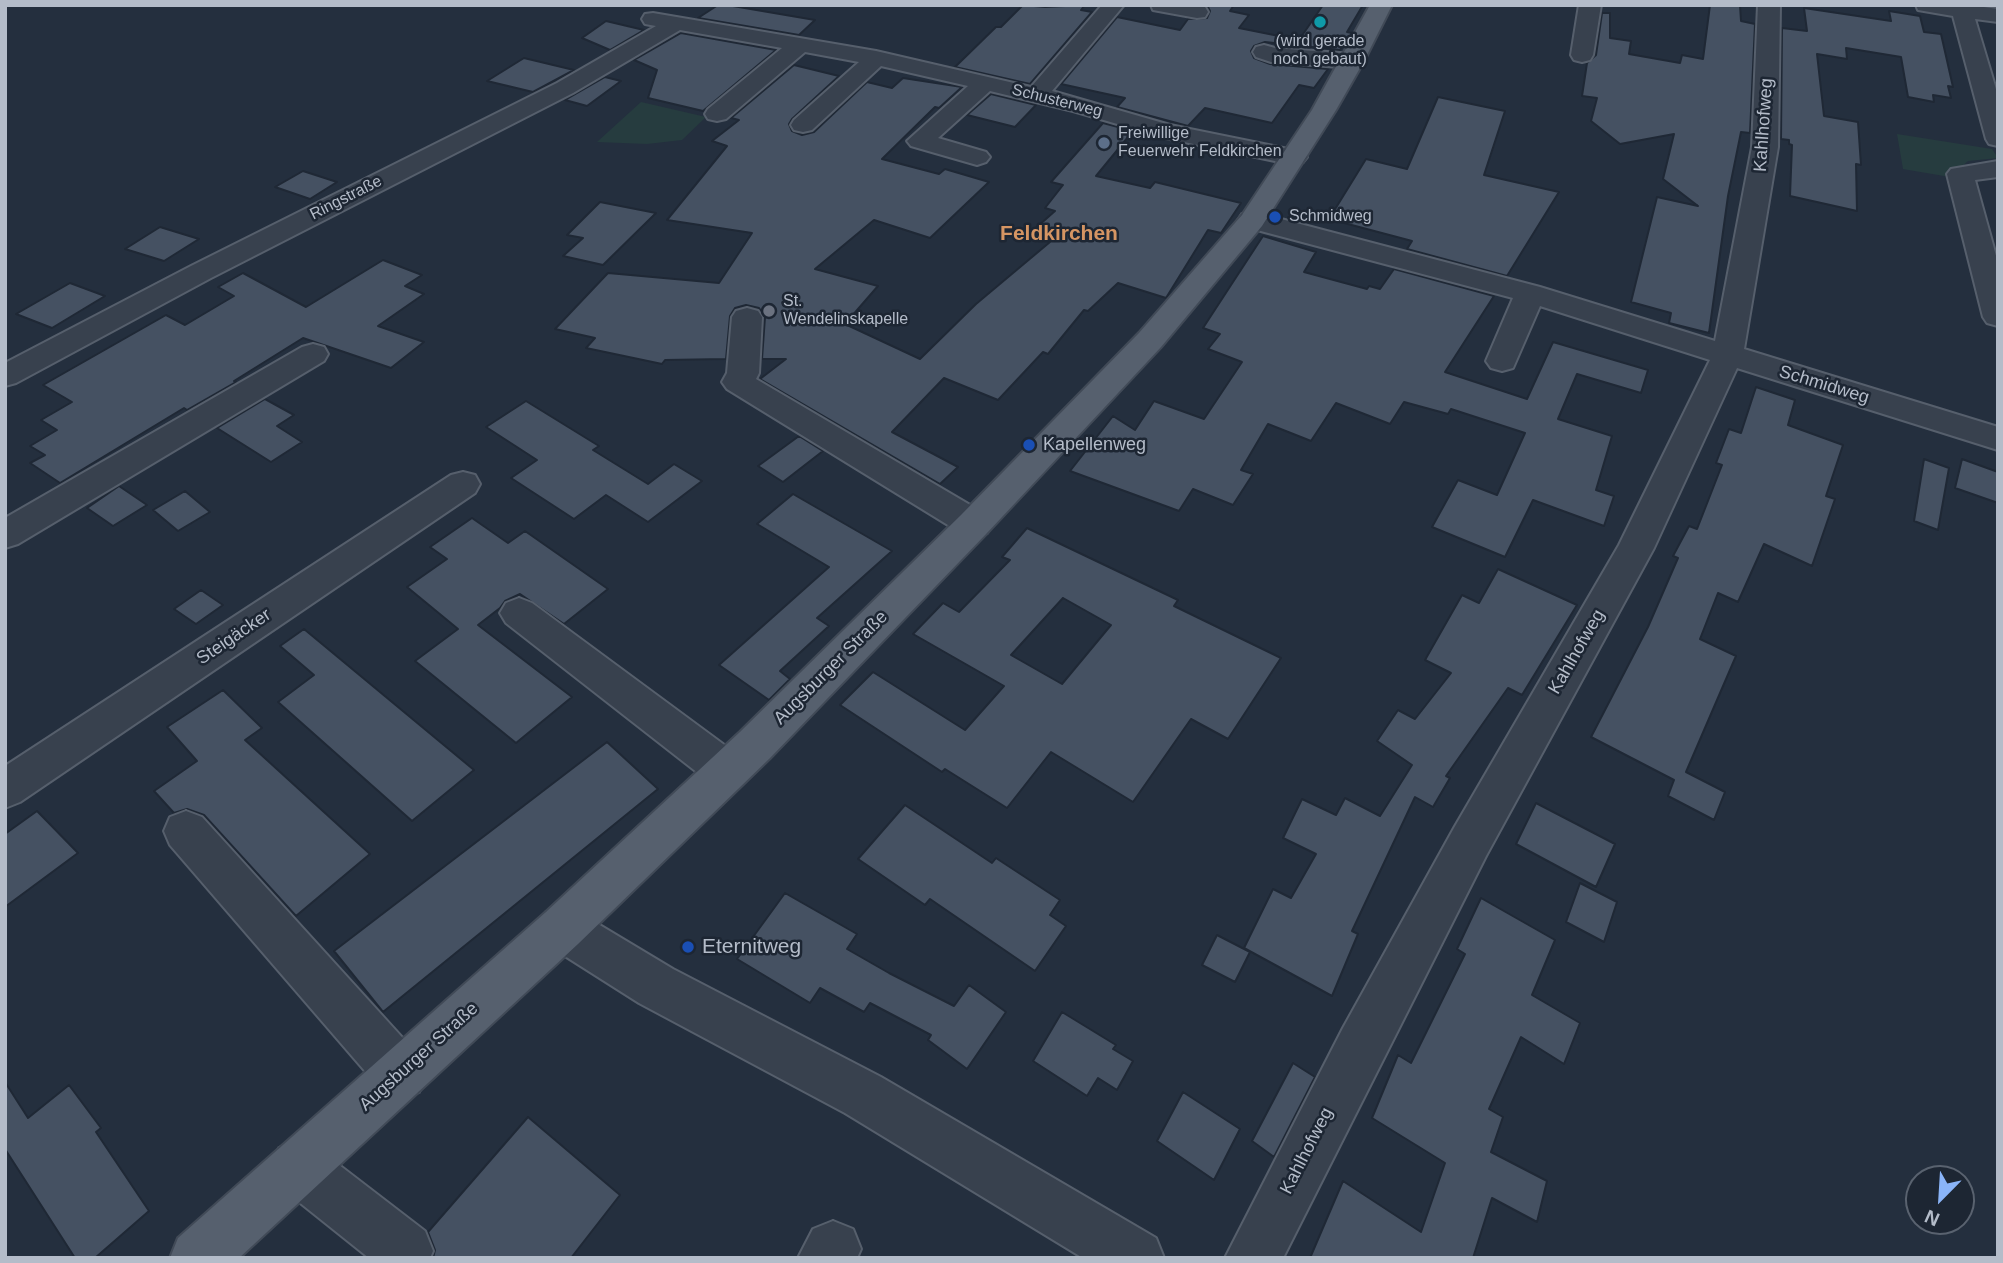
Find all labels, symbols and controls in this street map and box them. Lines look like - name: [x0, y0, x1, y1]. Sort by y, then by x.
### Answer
- marker: (wird gerade noch gebaut): [1312, 14, 1328, 30]
- place label: (wird gerade noch gebaut): [1273, 32, 1367, 70]
- street label: Kahlhofweg: [1750, 77, 1778, 173]
- street label: Schusterweg: [1010, 80, 1104, 122]
- place label: Freiwillige Feuerwehr Feldkirchen: [1118, 124, 1282, 162]
- marker: Freiwillige Feuerwehr Feldkirchen: [1096, 135, 1112, 151]
- street label: Ringstraße: [307, 172, 385, 224]
- place label: Schmidweg: [1289, 207, 1372, 227]
- marker: Schmidweg: [1267, 209, 1283, 225]
- district label: Feldkirchen: [1000, 221, 1118, 247]
- place label: St. Wendelinskapelle: [783, 292, 908, 330]
- marker: St. Wendelinskapelle: [761, 303, 777, 319]
- street label: Schmidweg: [1776, 361, 1872, 409]
- place label: Kapellenweg: [1043, 434, 1146, 456]
- marker: Kapellenweg: [1021, 437, 1037, 453]
- street label: Steigäcker: [193, 604, 275, 670]
- street label: Kahlhofweg: [1544, 606, 1610, 698]
- street label: Augsburger Straße: [770, 607, 892, 729]
- place label: Eternitweg: [702, 934, 801, 960]
- marker: Eternitweg: [680, 939, 696, 955]
- street label: Augsburger Straße: [355, 998, 483, 1116]
- street label: Kahlhofweg: [1276, 1104, 1338, 1198]
- north arrow: [1905, 1165, 1975, 1235]
- text: N: [1922, 1205, 1943, 1230]

